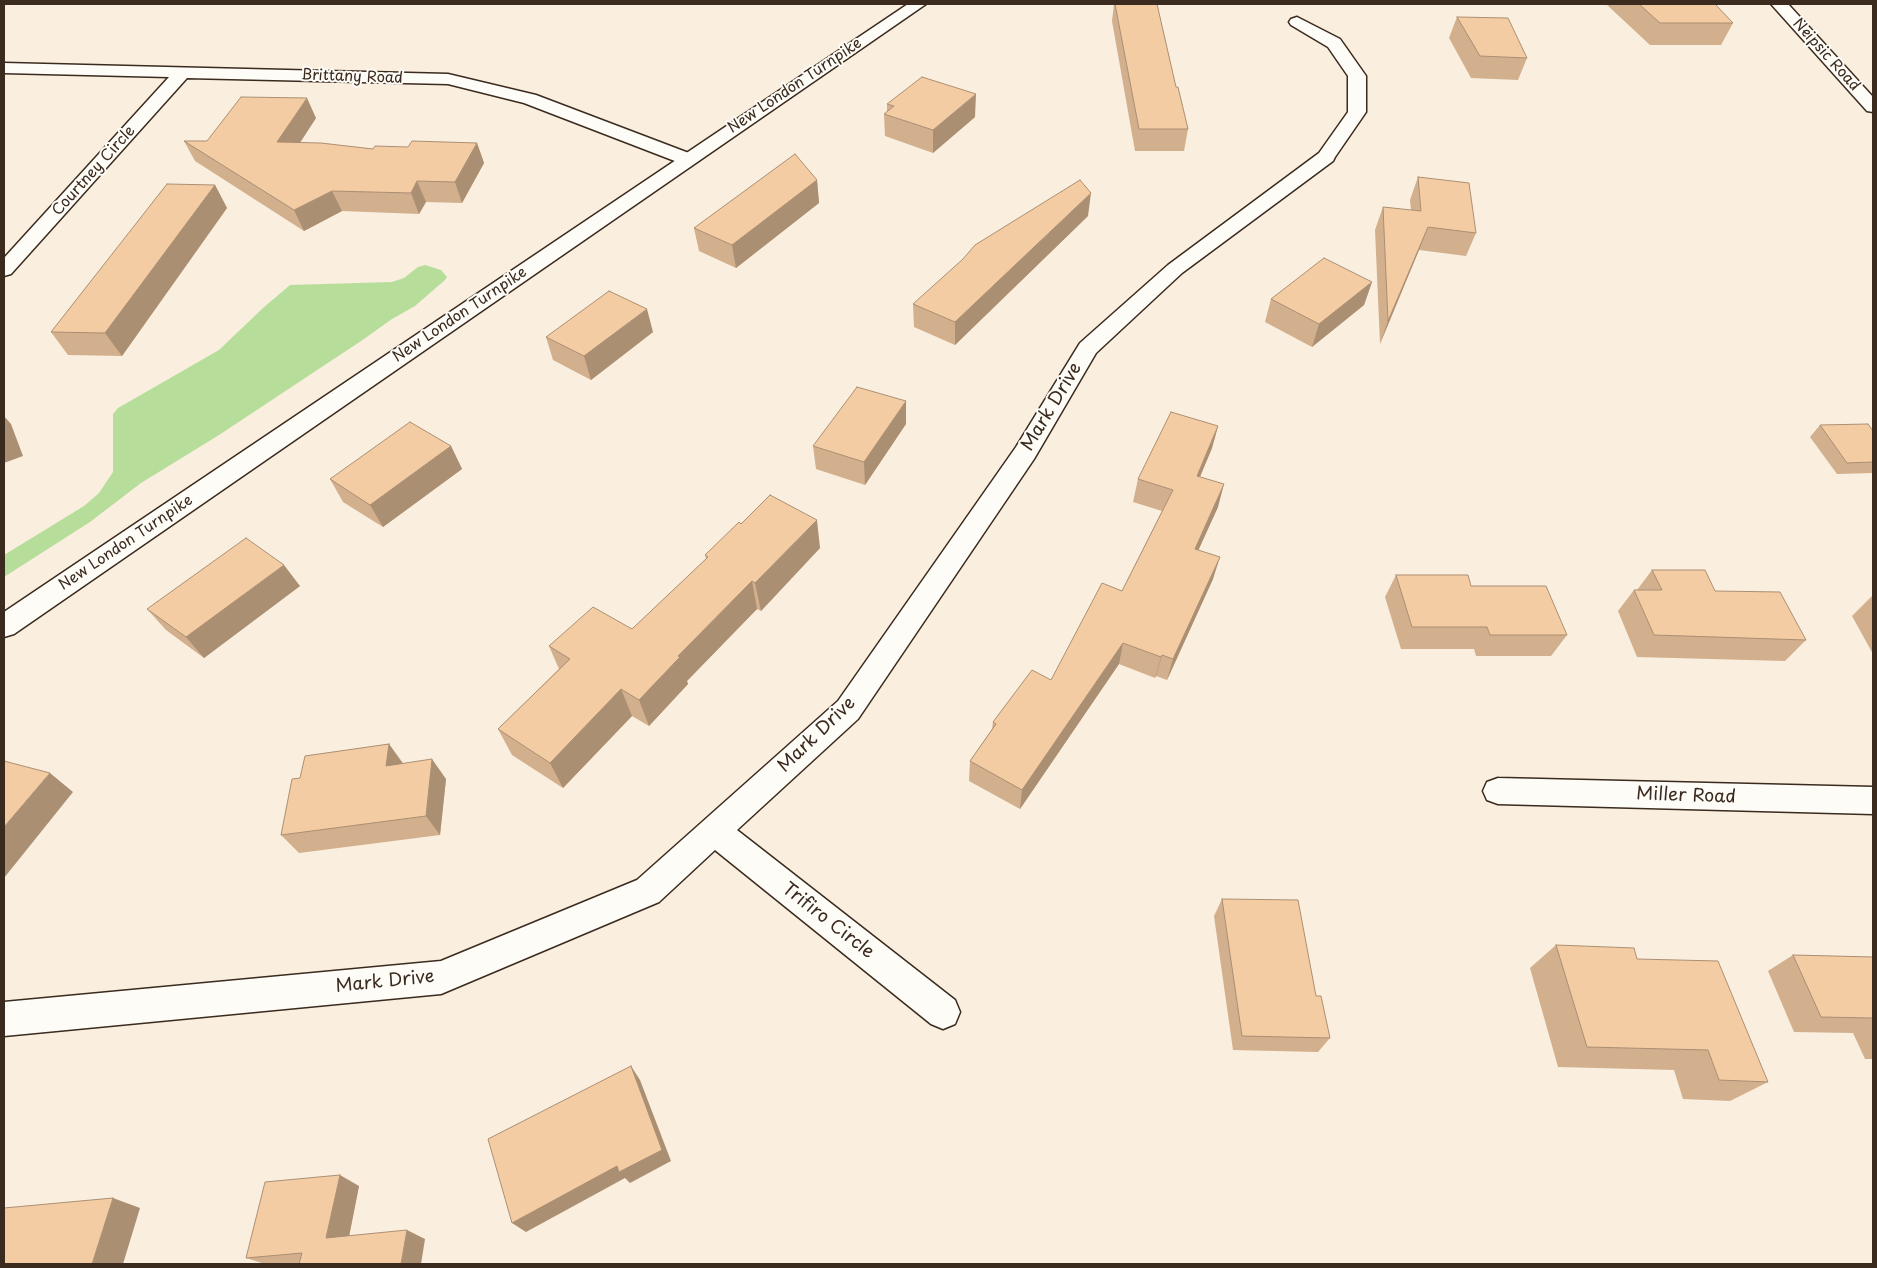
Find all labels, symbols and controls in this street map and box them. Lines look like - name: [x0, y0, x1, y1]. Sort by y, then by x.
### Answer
- street label: Neipsic Road: [1789, 15, 1863, 95]
- street label: New London Turnpike: [725, 35, 865, 137]
- street label: Brittany Road: [301, 66, 403, 88]
- street label: Courtney Circle: [49, 122, 139, 220]
- street label: New London Turnpike: [390, 264, 530, 366]
- street label: Mark Drive: [1017, 359, 1087, 455]
- street label: New London Turnpike: [56, 492, 196, 594]
- street label: Mark Drive: [774, 693, 860, 777]
- street label: Miller Road: [1636, 783, 1736, 809]
- street label: Trifiro Circle: [778, 878, 878, 964]
- street label: Mark Drive: [335, 966, 435, 998]

